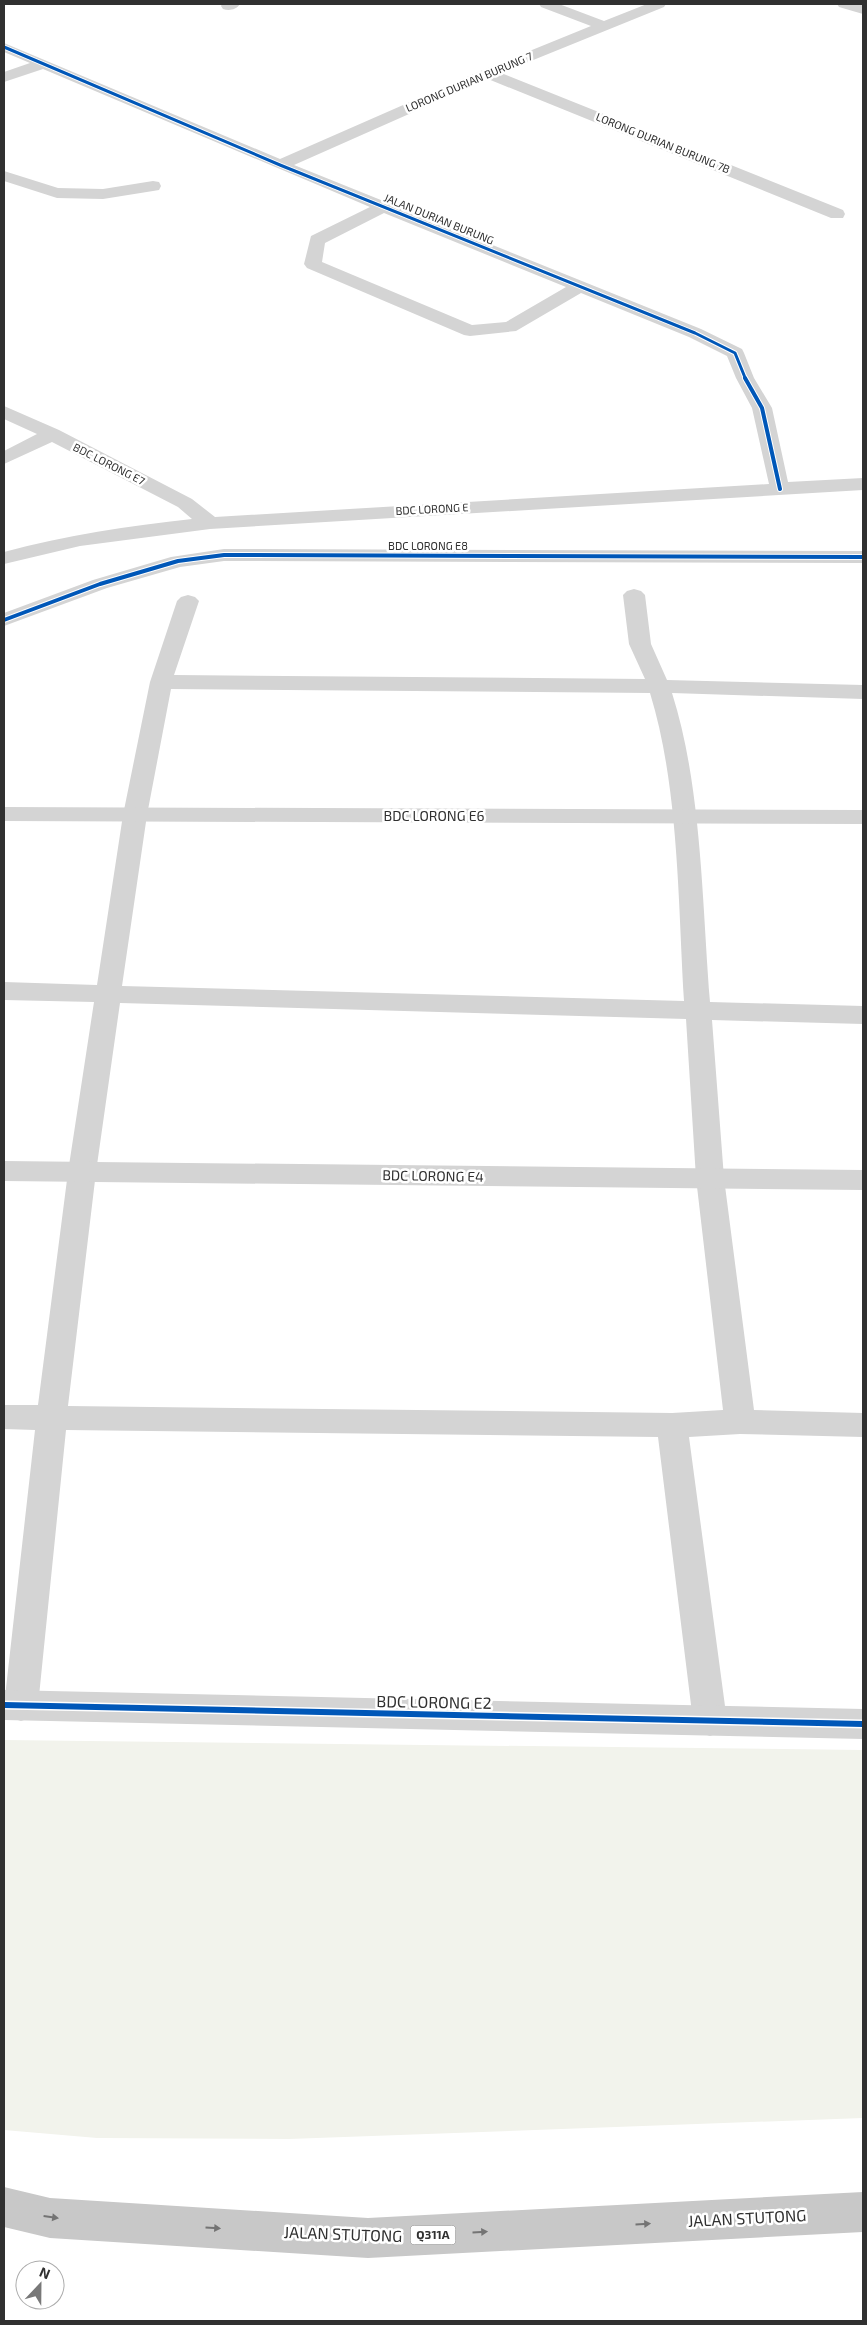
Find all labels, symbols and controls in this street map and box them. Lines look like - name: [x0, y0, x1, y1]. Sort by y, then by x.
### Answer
- street label: LORONG DURIAN BURUNG 7: [403, 49, 534, 114]
- street label: LORONG DURIAN BURUNG 7B: [594, 110, 732, 175]
- street label: JALAN DURIAN BURUNG: [382, 190, 496, 247]
- street label: BDC LORONG E7: [71, 440, 148, 487]
- street label: BDC LORONG E: [395, 500, 469, 517]
- street label: BDC LORONG E8: [388, 539, 468, 552]
- street label: BDC LORONG E6: [383, 807, 485, 824]
- street label: BDC LORONG E4: [382, 1166, 484, 1185]
- street label: BDC LORONG E2: [376, 1691, 492, 1712]
- street label: JALAN STUTONG: [687, 2205, 807, 2230]
- one-way arrow: [44, 2213, 60, 2221]
- one-way arrow: [635, 2219, 651, 2227]
- street label: JALAN STUTONG: [284, 2222, 403, 2245]
- one-way arrow: [206, 2225, 222, 2233]
- road number: Q311A: [410, 2226, 456, 2244]
- one-way arrow: [473, 2228, 489, 2236]
- north arrow: [15, 2260, 65, 2310]
- text: N: [37, 2263, 53, 2282]

